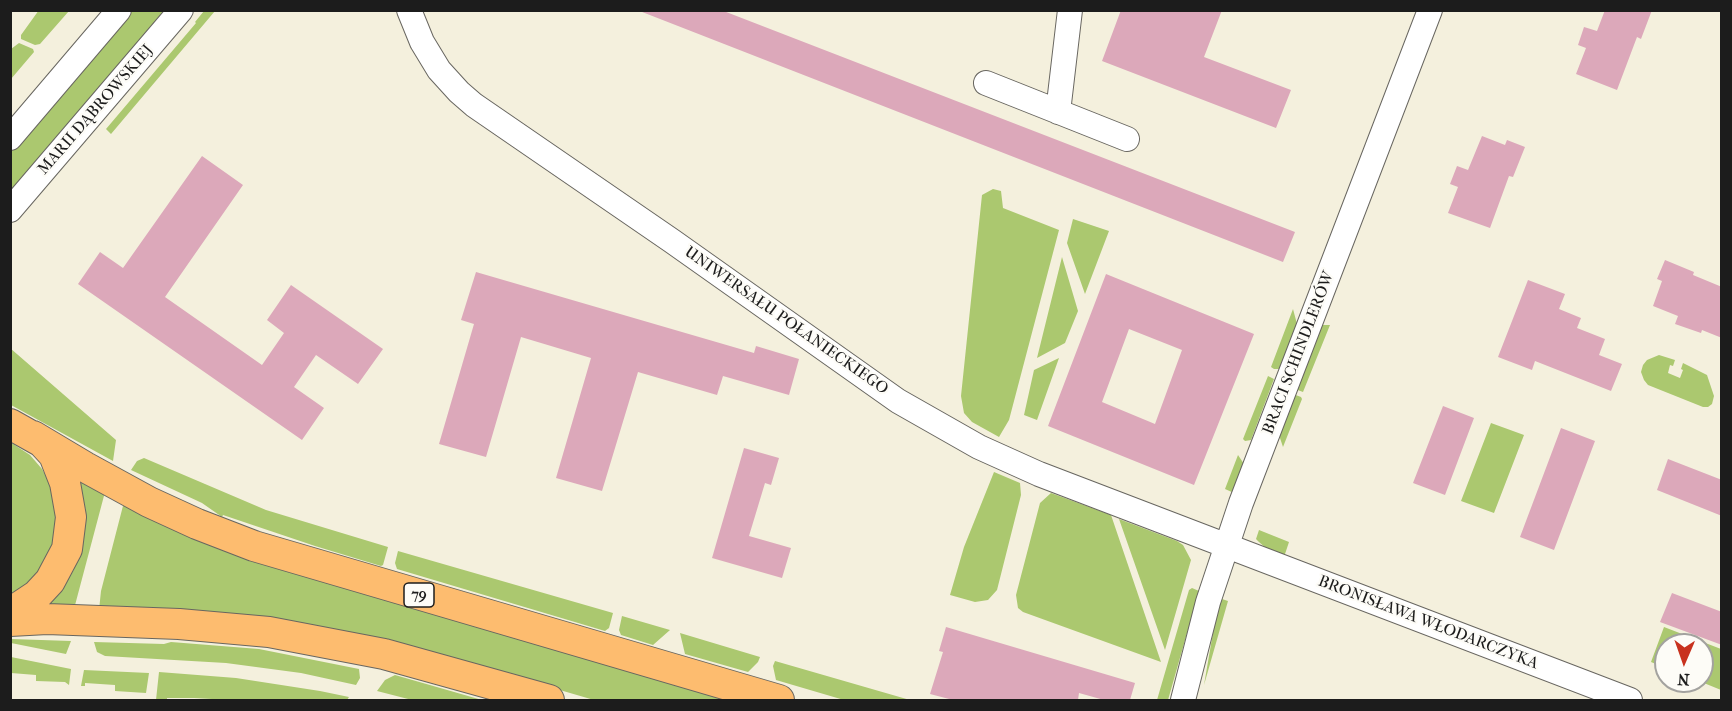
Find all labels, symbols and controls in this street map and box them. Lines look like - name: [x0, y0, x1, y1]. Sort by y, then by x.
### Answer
- street label: MARII DĄBROWSKIEJ: [34, 41, 158, 179]
- street label: UNIWERSAŁU POŁANIECKIEGO: [680, 243, 892, 399]
- street label: BRACI SCHINDLERÓW: [1259, 269, 1339, 437]
- street label: BRONISŁAWA WŁODARCZYKA: [1315, 572, 1541, 674]
- road number: 79: [404, 583, 434, 607]
- north arrow: [1654, 633, 1714, 693]
- text: N: [1677, 670, 1690, 689]

